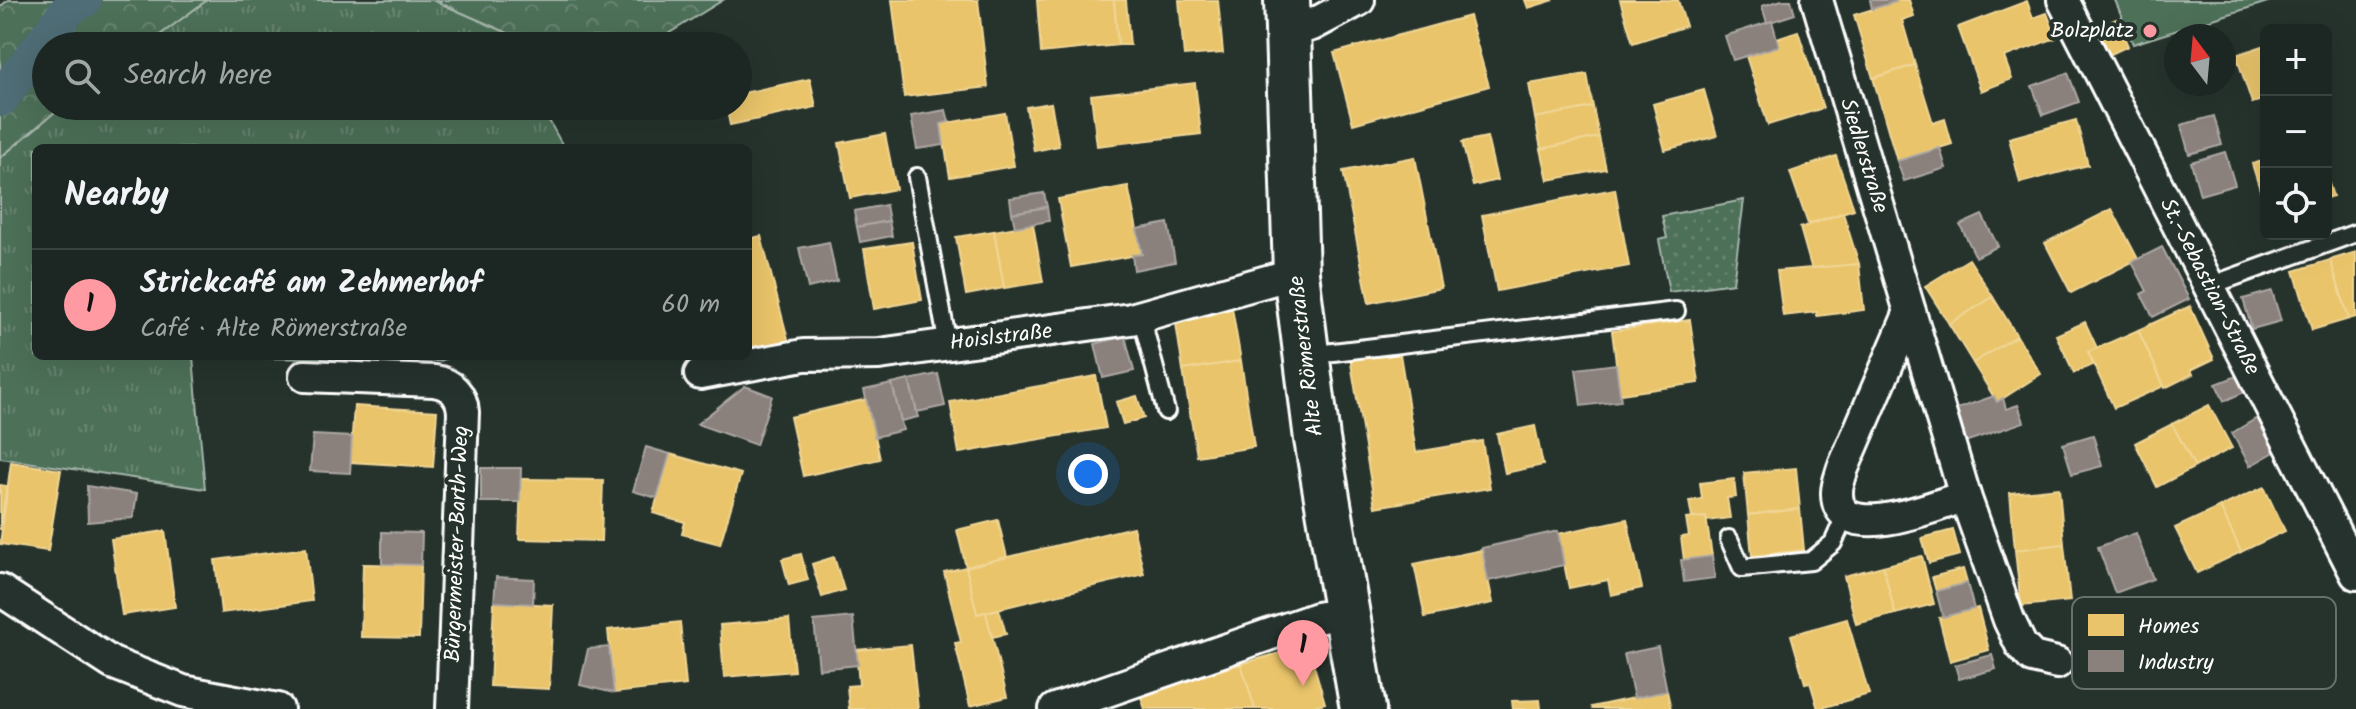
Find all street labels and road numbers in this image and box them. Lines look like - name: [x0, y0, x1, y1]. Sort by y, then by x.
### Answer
- street label: Siedlerstraße: [1829, 94, 1897, 218]
- street label: St.-Sebastian-Straße: [2149, 192, 2269, 382]
- street label: Alte Römerstraße: [1280, 274, 1334, 438]
- street label: Hoislstraße: [948, 314, 1054, 362]
- street label: Bürgermeister-Barth-Weg: [436, 425, 480, 663]

